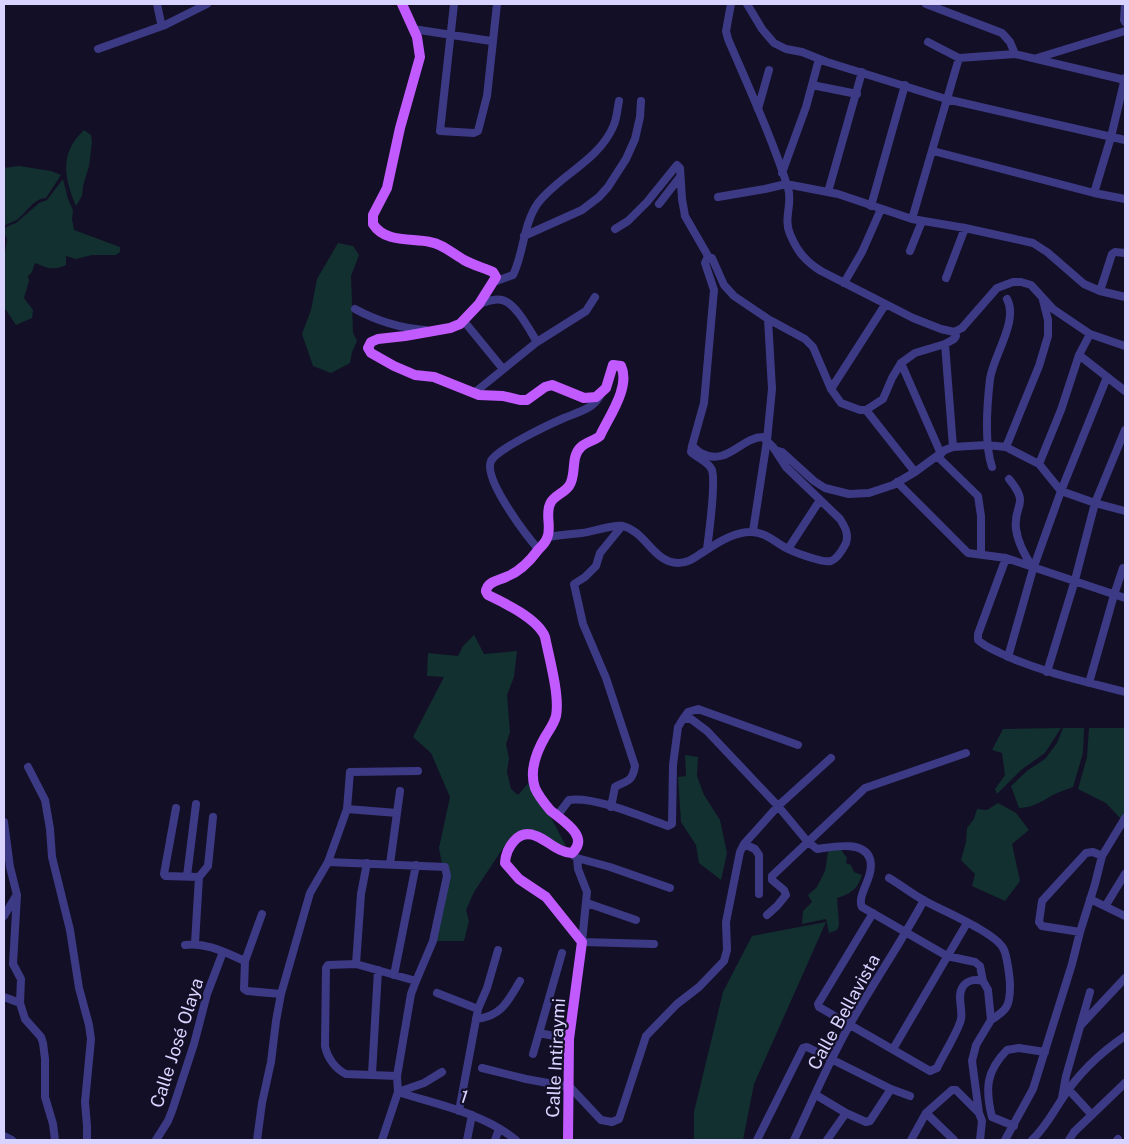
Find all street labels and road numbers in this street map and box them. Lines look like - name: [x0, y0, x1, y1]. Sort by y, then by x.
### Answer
- street label: Calle Bellavista: [803, 950, 884, 1073]
- street label: Calle José Olaya: [146, 975, 207, 1110]
- street label: Calle Intiraymi: [542, 998, 569, 1118]
- street label: 1: [457, 1085, 471, 1108]

